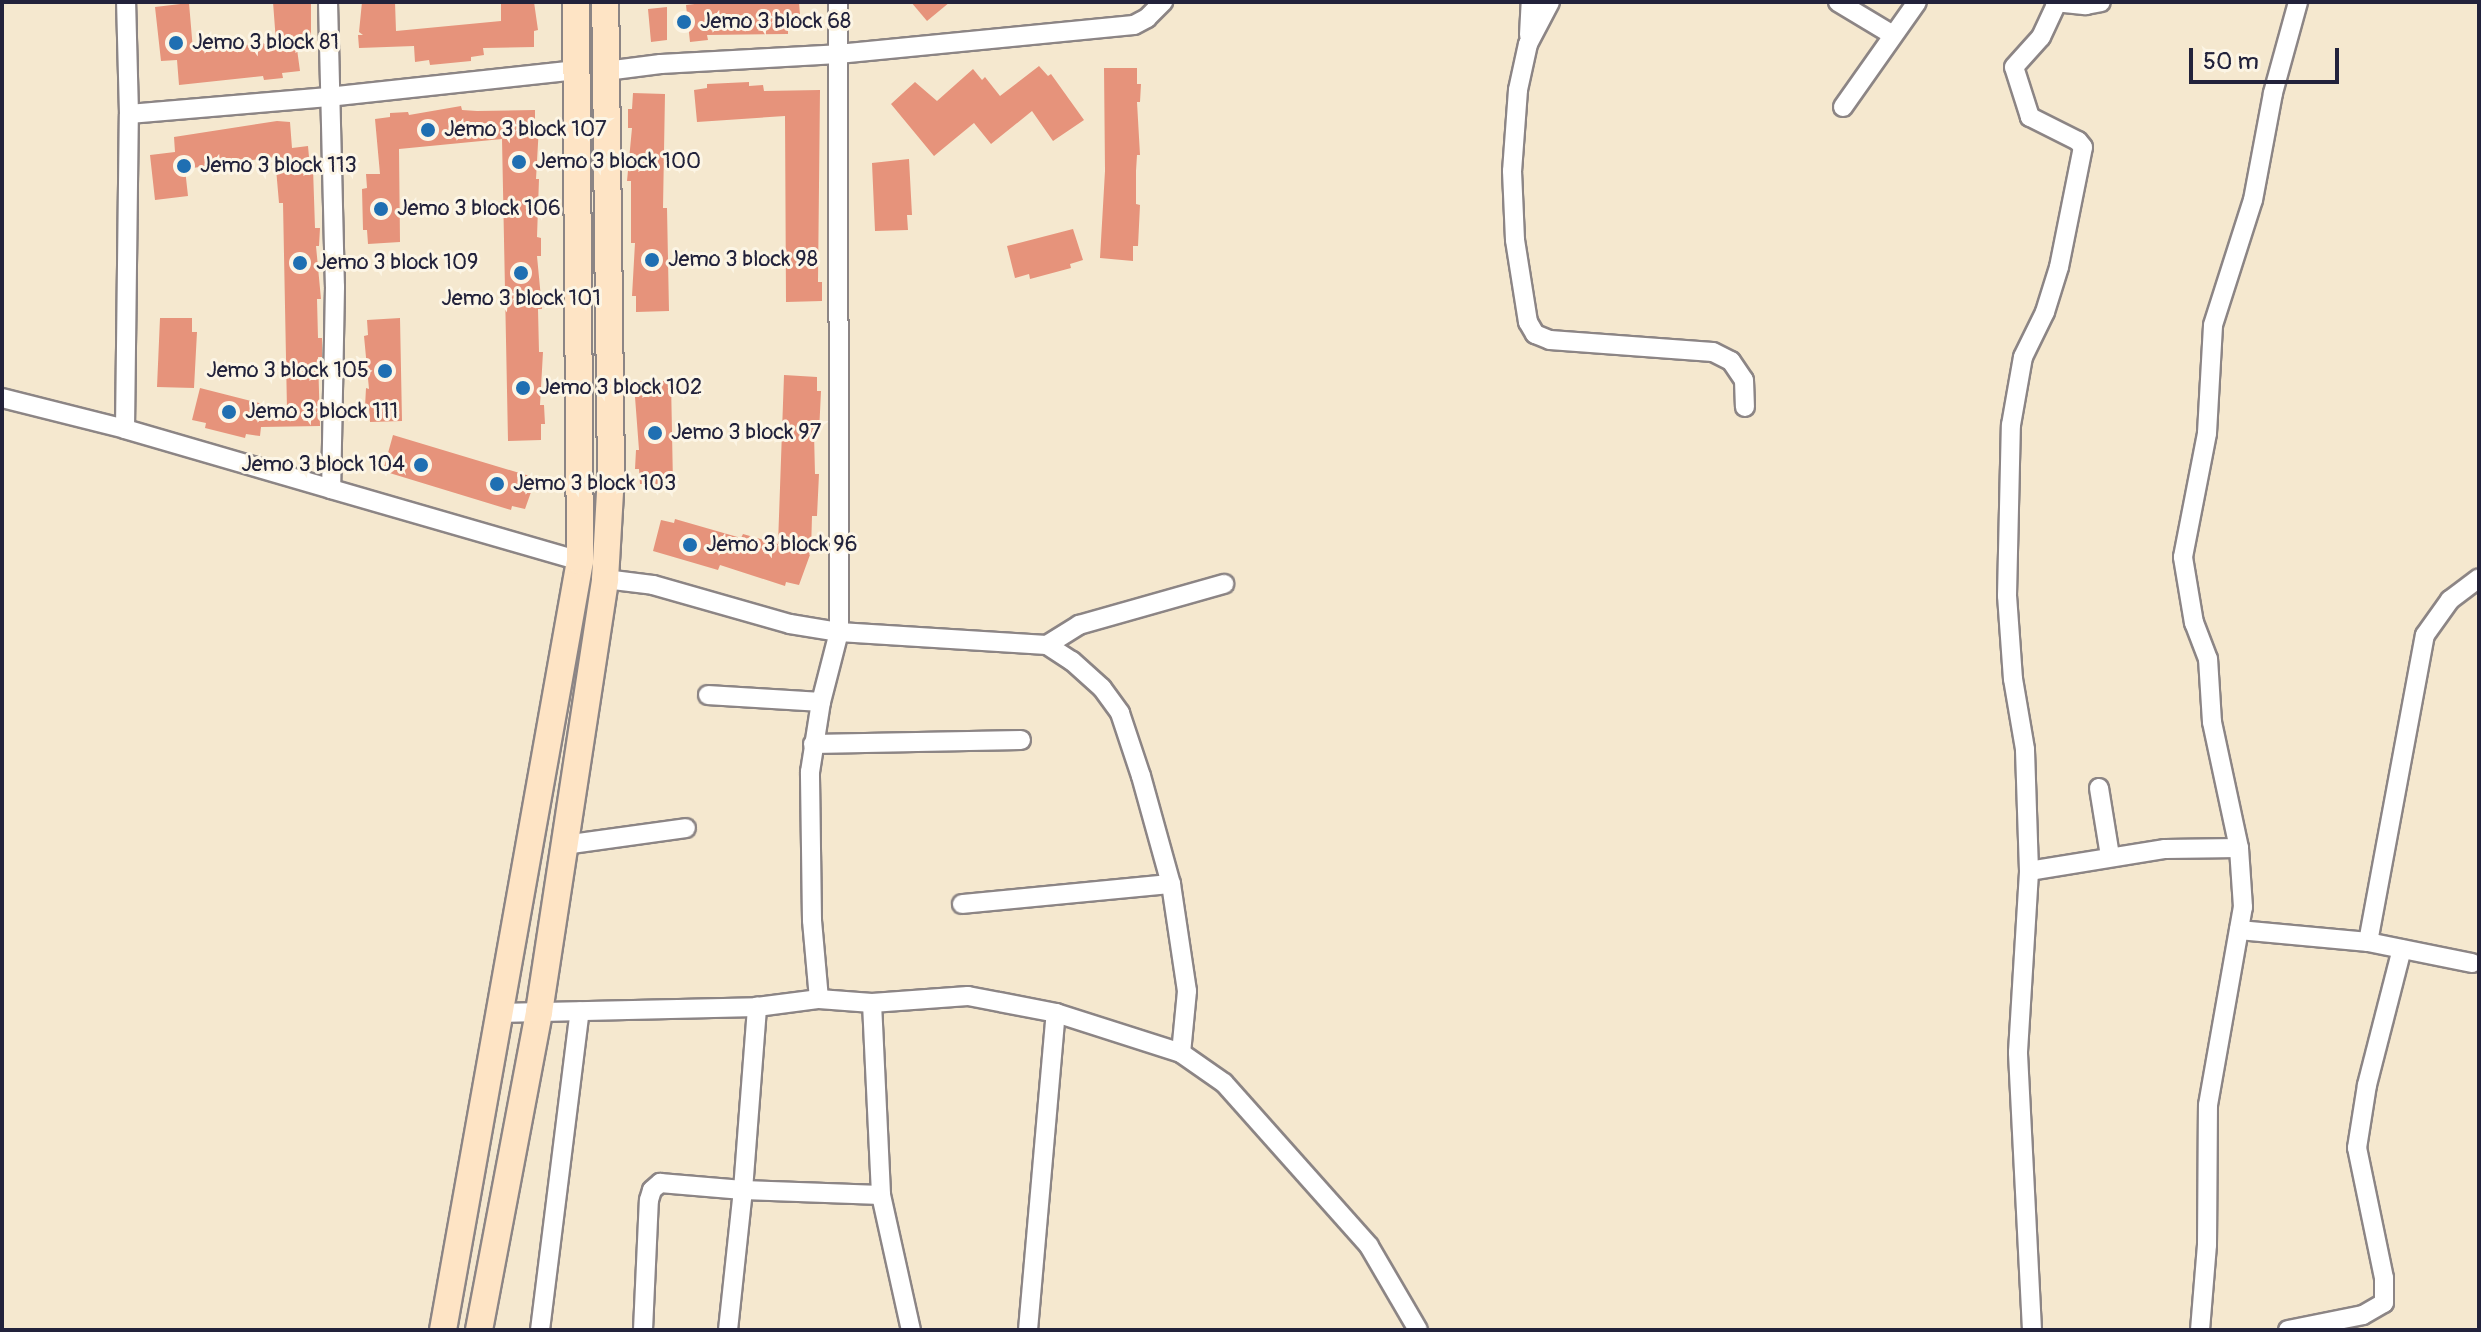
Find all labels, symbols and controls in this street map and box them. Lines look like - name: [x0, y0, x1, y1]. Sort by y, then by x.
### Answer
- place label: Jemo 3 block 68: [700, 9, 851, 35]
- marker: Jemo 3 block 68: [675, 13, 693, 31]
- place label: Jemo 3 block 81: [192, 30, 339, 56]
- scale bar: [2193, 32, 2343, 82]
- marker: Jemo 3 block 81: [167, 34, 185, 52]
- text: 50 m: [2203, 47, 2259, 76]
- place label: Jemo 3 block 107: [444, 117, 607, 143]
- marker: Jemo 3 block 107: [419, 121, 437, 139]
- place label: Jemo 3 block 100: [535, 149, 701, 175]
- place label: Jemo 3 block 113: [200, 153, 357, 179]
- marker: Jemo 3 block 100: [510, 153, 528, 171]
- marker: Jemo 3 block 113: [175, 157, 193, 175]
- place label: Jemo 3 block 106: [397, 196, 561, 222]
- marker: Jemo 3 block 106: [372, 200, 390, 218]
- place label: Jemo 3 block 98: [668, 247, 818, 273]
- place label: Jemo 3 block 109: [316, 250, 478, 276]
- marker: Jemo 3 block 98: [643, 251, 661, 269]
- marker: Jemo 3 block 109: [291, 254, 309, 272]
- marker: Jemo 3 block 101: [512, 264, 530, 282]
- place label: Jemo 3 block 101: [441, 286, 601, 312]
- place label: Jemo 3 block 105: [206, 358, 369, 384]
- marker: Jemo 3 block 105: [376, 362, 394, 380]
- place label: Jemo 3 block 102: [539, 375, 702, 401]
- marker: Jemo 3 block 102: [514, 379, 532, 397]
- place label: Jemo 3 block 111: [245, 399, 398, 425]
- marker: Jemo 3 block 111: [220, 403, 238, 421]
- place label: Jemo 3 block 97: [671, 420, 821, 446]
- marker: Jemo 3 block 97: [646, 424, 664, 442]
- place label: Jemo 3 block 104: [241, 452, 405, 478]
- marker: Jemo 3 block 104: [412, 456, 430, 474]
- place label: Jemo 3 block 103: [513, 471, 676, 497]
- marker: Jemo 3 block 103: [488, 475, 506, 493]
- place label: Jemo 3 block 96: [706, 532, 857, 558]
- marker: Jemo 3 block 96: [681, 536, 699, 554]

